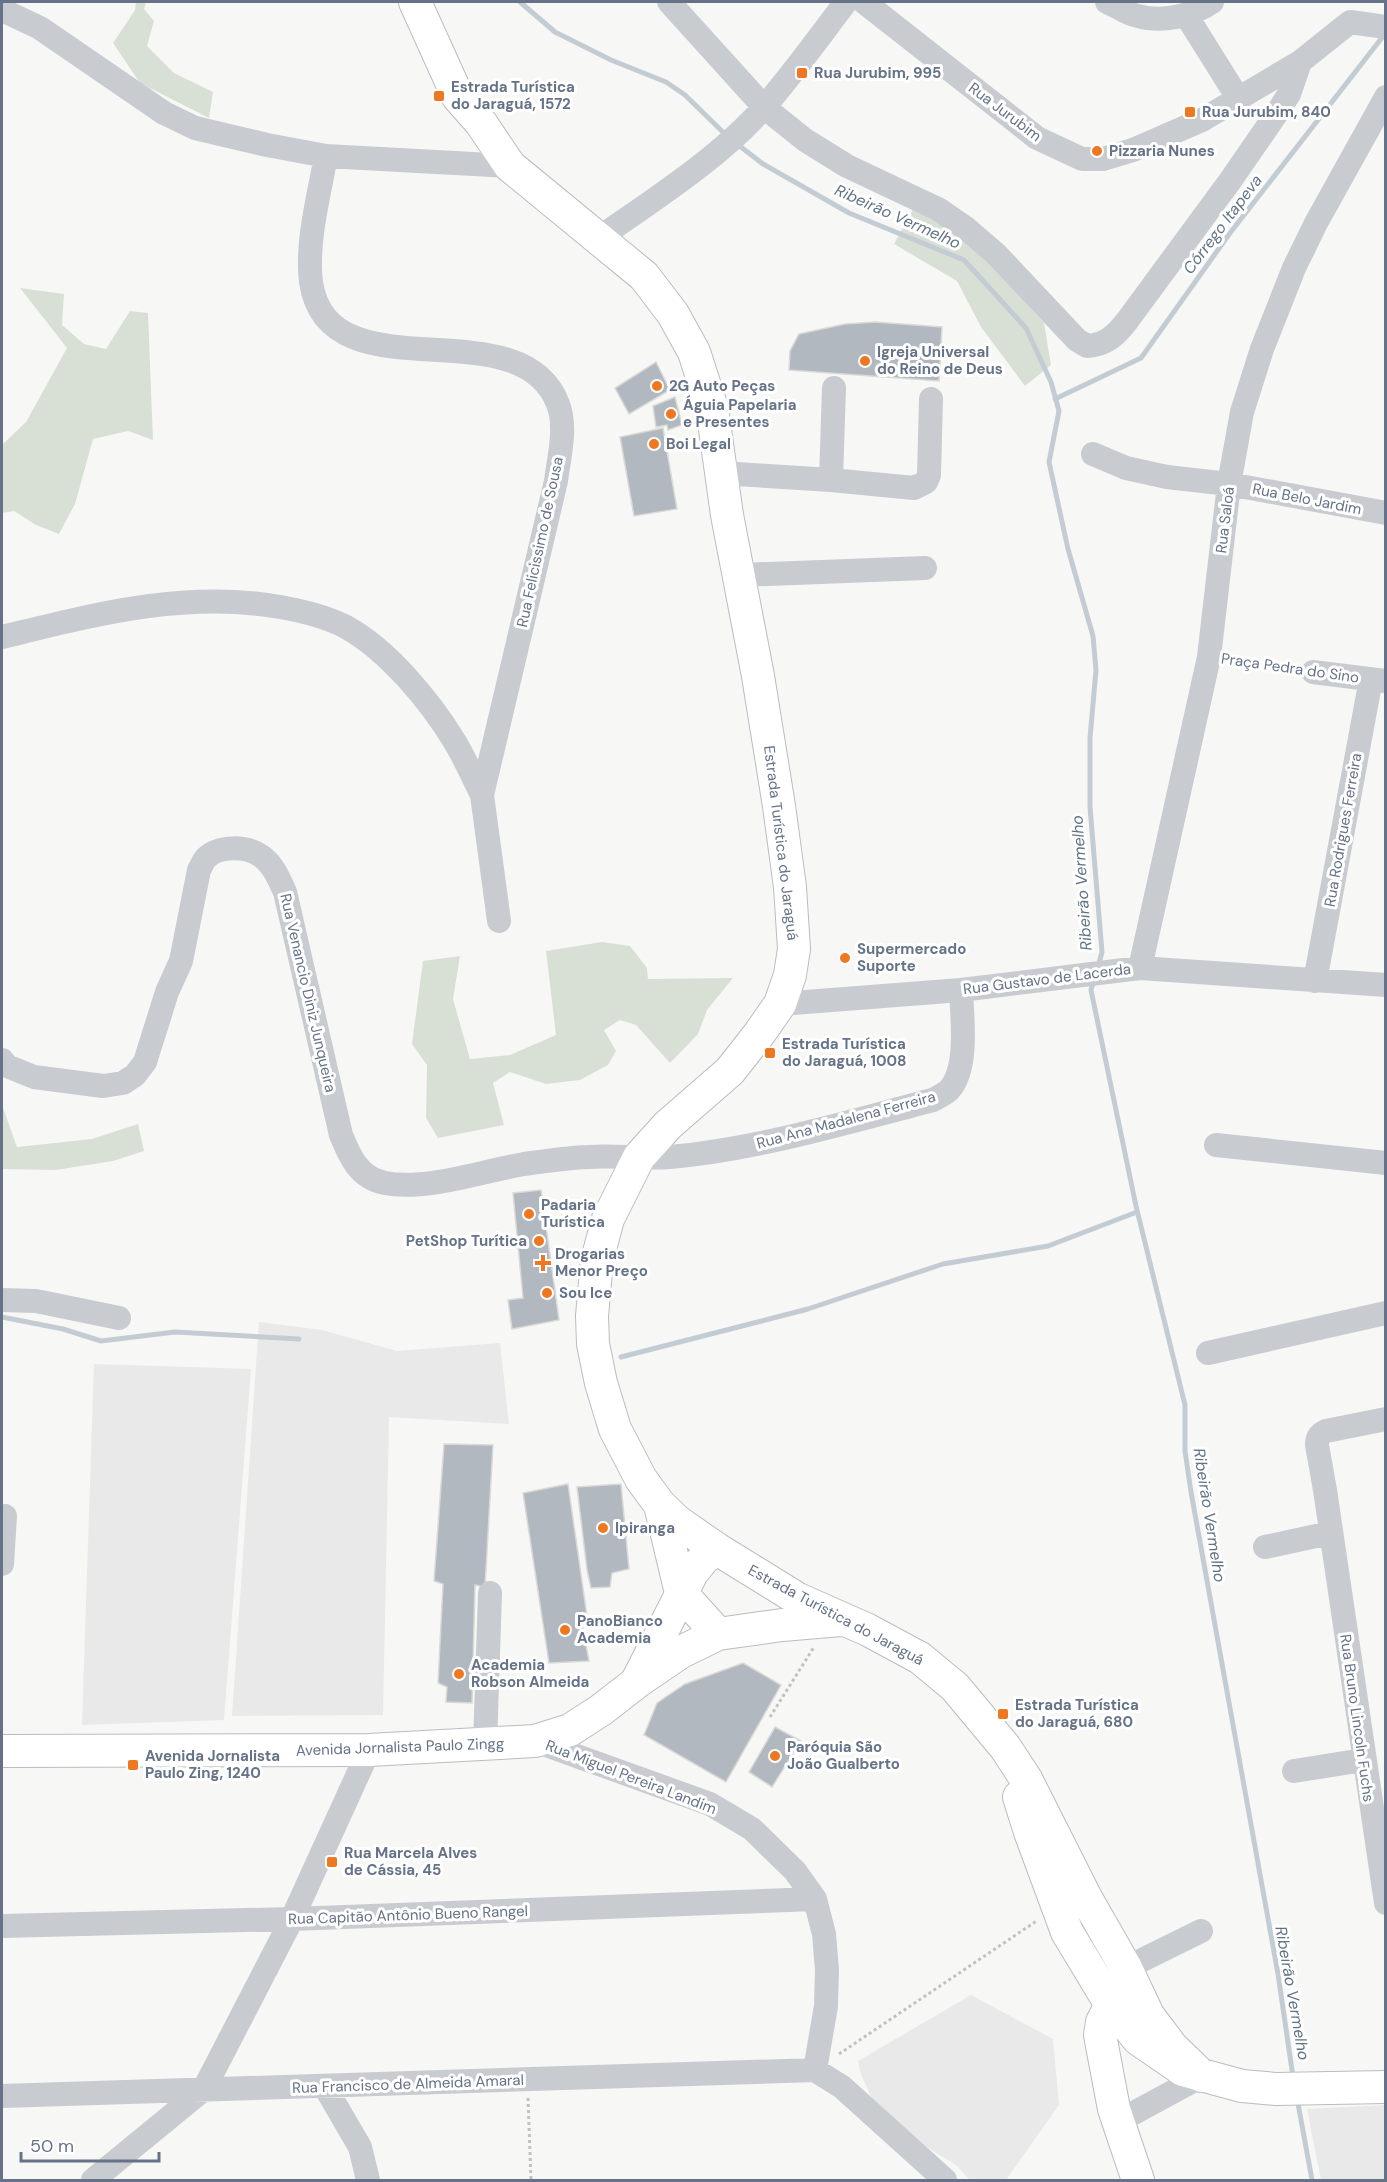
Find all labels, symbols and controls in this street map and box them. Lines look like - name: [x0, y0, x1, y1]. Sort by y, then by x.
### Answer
- place label: Rua Jurubim, 995: [814, 63, 941, 83]
- marker: Rua Jurubim, 995: [795, 66, 809, 80]
- place label: Estrada Turística do Jaraguá, 1572: [451, 77, 575, 114]
- street label: Rua Jurubim: [965, 78, 1045, 146]
- marker: Estrada Turística do Jaraguá, 1572: [432, 89, 446, 103]
- place label: Rua Jurubim, 840: [1202, 102, 1331, 122]
- marker: Rua Jurubim, 840: [1183, 105, 1197, 119]
- place label: Pizzaria Nunes: [1109, 141, 1215, 161]
- marker: Pizzaria Nunes: [1090, 144, 1104, 158]
- water label: Córrego Itapeva: [1178, 170, 1267, 278]
- water label: Ribeirão Vermelho: [832, 179, 964, 254]
- place label: Igreja Universal do Reino de Deus: [877, 342, 1003, 379]
- marker: Igreja Universal do Reino de Deus: [858, 354, 872, 368]
- place label: 2G Auto Peças: [669, 376, 775, 396]
- marker: 2G Auto Peças: [650, 379, 664, 393]
- place label: Águia Papelaria e Presentes: [683, 395, 796, 432]
- marker: Águia Papelaria e Presentes: [664, 407, 678, 421]
- place label: Boi Legal: [666, 434, 731, 454]
- marker: Boi Legal: [647, 437, 661, 451]
- street label: Rua Felicissimo de Sousa: [512, 455, 568, 629]
- street label: Rua Belo Jardim: [1251, 479, 1363, 519]
- street label: Rua Saloá: [1211, 486, 1239, 554]
- street label: Praça Pedra do Sino: [1220, 648, 1360, 688]
- street label: Estrada Turística do Jaraguá: [759, 744, 803, 942]
- street label: Rua Rodrigues Ferreira: [1320, 752, 1366, 908]
- water label: Ribeirão Vermelho: [1066, 815, 1097, 951]
- street label: Rua Venancio Diniz Junqueira: [275, 892, 341, 1094]
- place label: Supermercado Suporte: [857, 939, 966, 976]
- marker: Supermercado Suporte: [838, 951, 852, 965]
- street label: Rua Gustavo de Lacerda: [962, 959, 1132, 999]
- place label: Estrada Turística do Jaraguá, 1008: [782, 1034, 907, 1071]
- marker: Estrada Turística do Jaraguá, 1008: [763, 1046, 777, 1060]
- street label: Rua Ana Madalena Ferreira: [754, 1087, 938, 1153]
- place label: Padaria Turística: [541, 1195, 605, 1232]
- marker: Padaria Turística: [522, 1207, 536, 1221]
- place label: PetShop Turítica: [406, 1231, 527, 1251]
- marker: PetShop Turítica: [532, 1234, 546, 1248]
- place label: Drogarias Menor Preço: [555, 1244, 648, 1281]
- marker: Drogarias Menor Preço: [536, 1256, 550, 1270]
- place label: Sou Ice: [559, 1283, 612, 1303]
- marker: Sou Ice: [540, 1286, 554, 1300]
- water label: Ribeirão Vermelho: [1189, 1446, 1230, 1584]
- place label: Ipiranga: [615, 1518, 675, 1538]
- marker: Ipiranga: [596, 1521, 610, 1535]
- street label: Estrada Turística do Jaraguá: [745, 1560, 927, 1670]
- place label: PanoBianco Academia: [577, 1611, 663, 1648]
- marker: PanoBianco Academia: [558, 1623, 572, 1637]
- street label: Rua Bruno Lincoln Fuchs: [1335, 1633, 1379, 1803]
- place label: Academia Robson Almeida: [471, 1655, 589, 1692]
- marker: Academia Robson Almeida: [452, 1667, 466, 1681]
- place label: Estrada Turística do Jaraguá, 680: [1015, 1695, 1139, 1732]
- marker: Estrada Turística do Jaraguá, 680: [996, 1707, 1010, 1721]
- street label: Avenida Jornalista Paulo Zingg: [296, 1733, 504, 1761]
- street label: Rua Miguel Pereira Landim: [543, 1735, 719, 1819]
- place label: Paróquia São João Gualberto: [787, 1737, 900, 1774]
- place label: Avenida Jornalista Paulo Zing, 1240: [145, 1746, 280, 1783]
- marker: Paróquia São João Gualberto: [768, 1749, 782, 1763]
- marker: Avenida Jornalista Paulo Zing, 1240: [126, 1758, 140, 1772]
- place label: Rua Marcela Alves de Cássia, 45: [344, 1843, 477, 1880]
- marker: Rua Marcela Alves de Cássia, 45: [325, 1855, 339, 1869]
- street label: Rua Capitão Antônio Bueno Rangel: [288, 1901, 528, 1929]
- water label: Ribeirão Vermelho: [1270, 1924, 1315, 2062]
- street label: Rua Francisco de Almeida Amaral: [292, 2070, 524, 2098]
- scale bar: [21, 2125, 159, 2163]
- text: 50 m: [30, 2134, 74, 2158]

